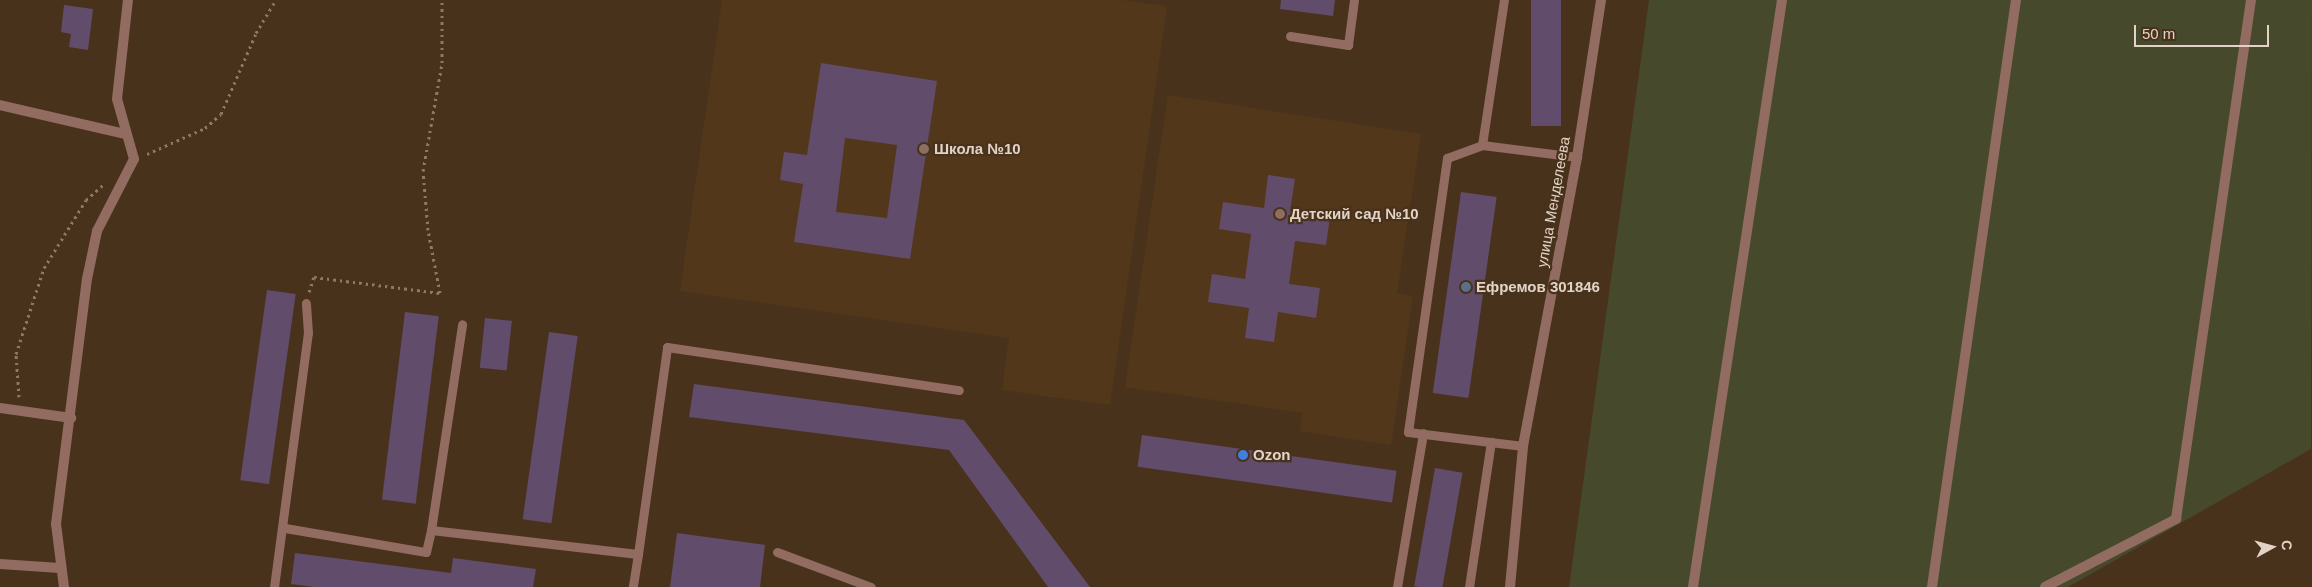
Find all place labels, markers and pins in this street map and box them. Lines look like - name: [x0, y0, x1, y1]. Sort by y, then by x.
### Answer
- place label: Школа №10: [934, 140, 1021, 158]
- marker: Школа №10: [918, 143, 930, 155]
- place label: Детский сад №10: [1290, 205, 1419, 223]
- marker: Детский сад №10: [1274, 208, 1286, 220]
- place label: Ефремов 301846: [1476, 278, 1600, 296]
- marker: Ефремов 301846: [1460, 281, 1472, 293]
- place label: Ozon: [1253, 446, 1290, 464]
- marker: Ozon: [1237, 449, 1249, 461]

